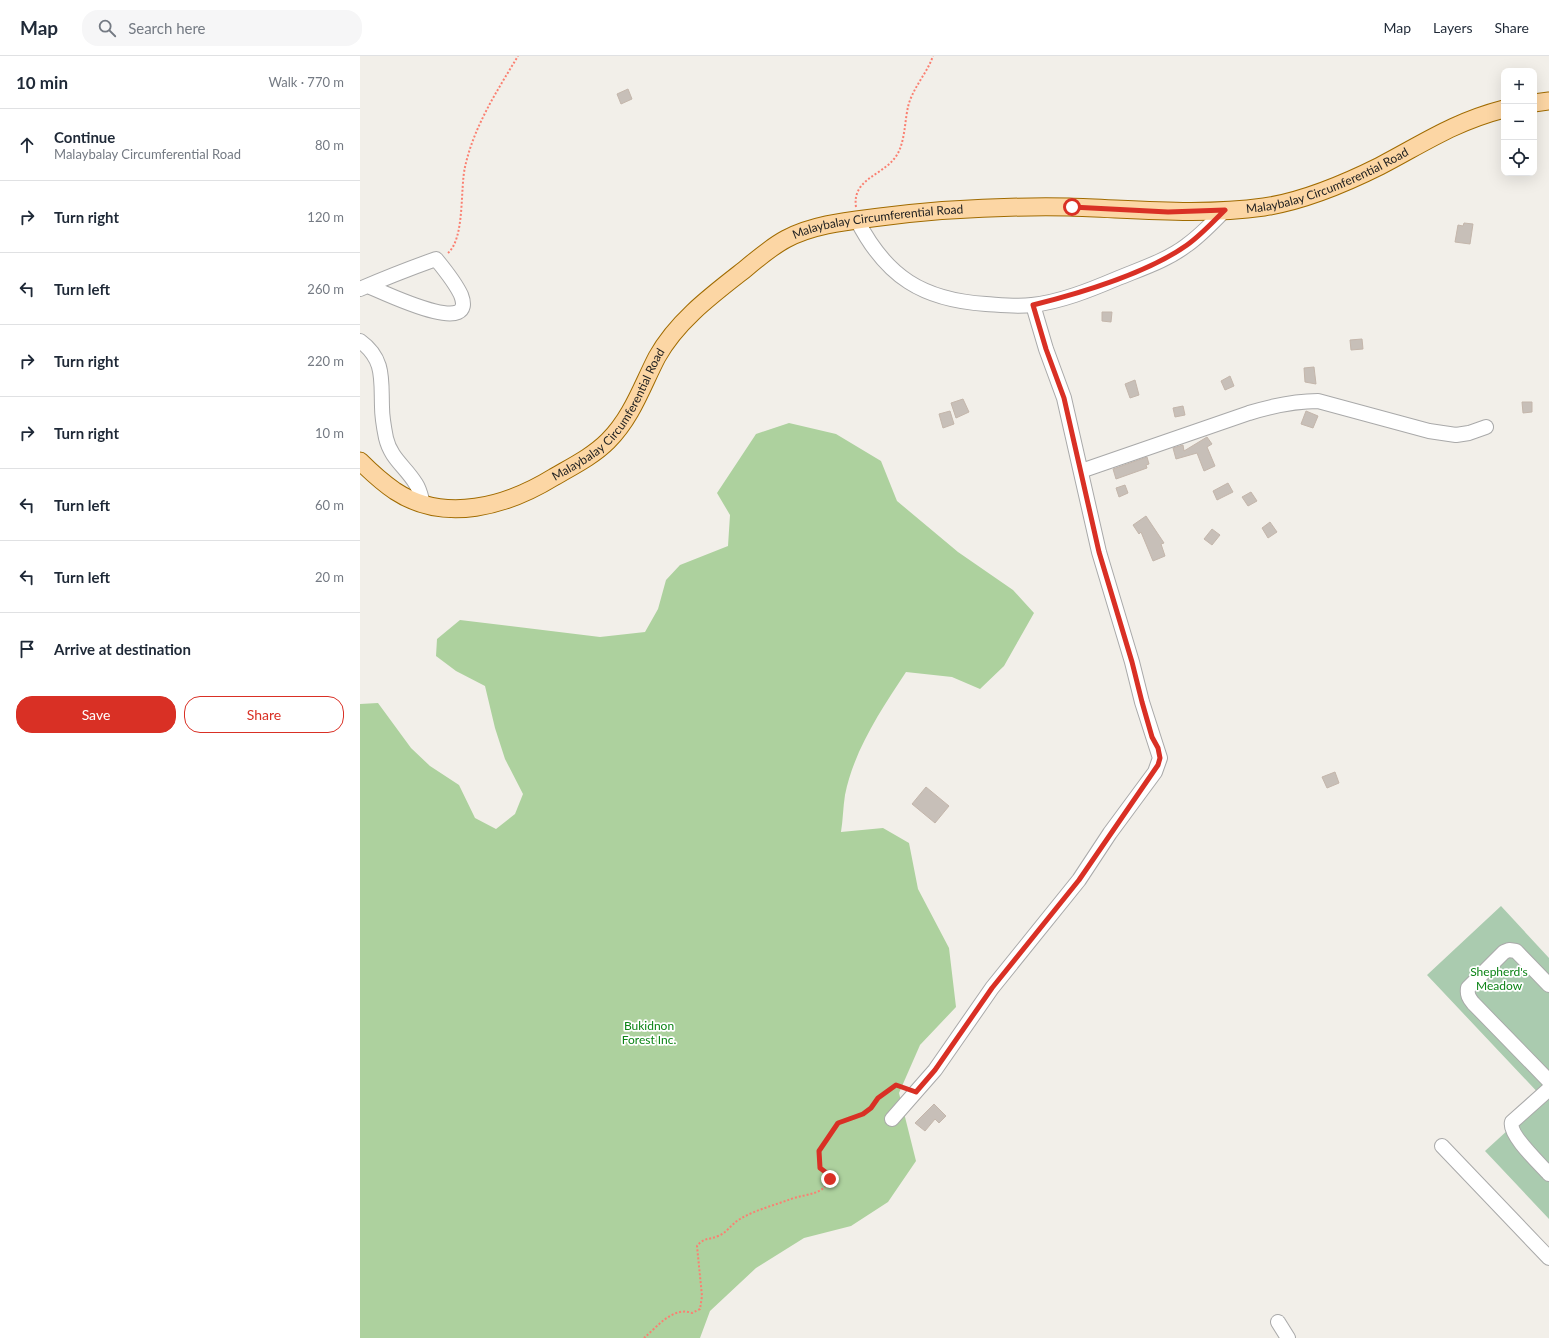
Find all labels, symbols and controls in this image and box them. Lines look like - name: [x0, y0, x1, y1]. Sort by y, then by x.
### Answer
- search box: [82, 10, 362, 46]
- text: Map: [20, 16, 58, 39]
- icon: search: [96, 17, 118, 39]
- text: Search here: [128, 19, 206, 37]
- text: Map: [1383, 19, 1411, 36]
- text: Layers: [1433, 19, 1473, 36]
- text: Share: [1495, 19, 1529, 36]
- map controls: [1501, 68, 1537, 176]
- button: +: [1501, 68, 1537, 104]
- text: 10 min: [16, 72, 68, 93]
- text: Walk · 770 m: [268, 74, 344, 90]
- button: −: [1501, 104, 1537, 140]
- text: Continue: [54, 128, 115, 146]
- icon: ahead: [16, 134, 38, 156]
- text: 80 m: [315, 137, 344, 153]
- button: locate: [1501, 140, 1537, 176]
- street label: Malaybalay Circumferential Road: [1245, 144, 1411, 216]
- text: Malaybalay Circumferential Road: [54, 146, 241, 162]
- route start: [1063, 198, 1081, 216]
- street label: Malaybalay Circumferential Road: [790, 201, 964, 242]
- icon: right: [16, 206, 38, 228]
- text: Turn right: [54, 208, 119, 226]
- text: 120 m: [307, 209, 344, 225]
- icon: left: [16, 278, 38, 300]
- text: Turn left: [54, 280, 110, 298]
- text: 260 m: [307, 281, 344, 297]
- street label: Malaybalay Circumferential Road: [549, 345, 667, 484]
- icon: right: [16, 350, 38, 372]
- text: Turn right: [54, 352, 119, 370]
- text: 220 m: [307, 353, 344, 369]
- icon: right: [16, 422, 38, 444]
- text: Turn right: [54, 424, 119, 442]
- text: 10 m: [315, 425, 344, 441]
- icon: left: [16, 494, 38, 516]
- text: Turn left: [54, 496, 110, 514]
- text: 60 m: [315, 497, 344, 513]
- icon: left: [16, 566, 38, 588]
- text: Turn left: [54, 568, 110, 586]
- text: 20 m: [315, 569, 344, 585]
- icon: arrive: [16, 638, 38, 660]
- text: Arrive at destination: [54, 640, 191, 658]
- button: Save: [16, 696, 176, 733]
- button: Share: [184, 696, 344, 733]
- park label: Shepherd's Meadow: [1470, 964, 1528, 993]
- park label: Bukidnon Forest Inc.: [622, 1018, 676, 1047]
- route end: [821, 1170, 839, 1188]

